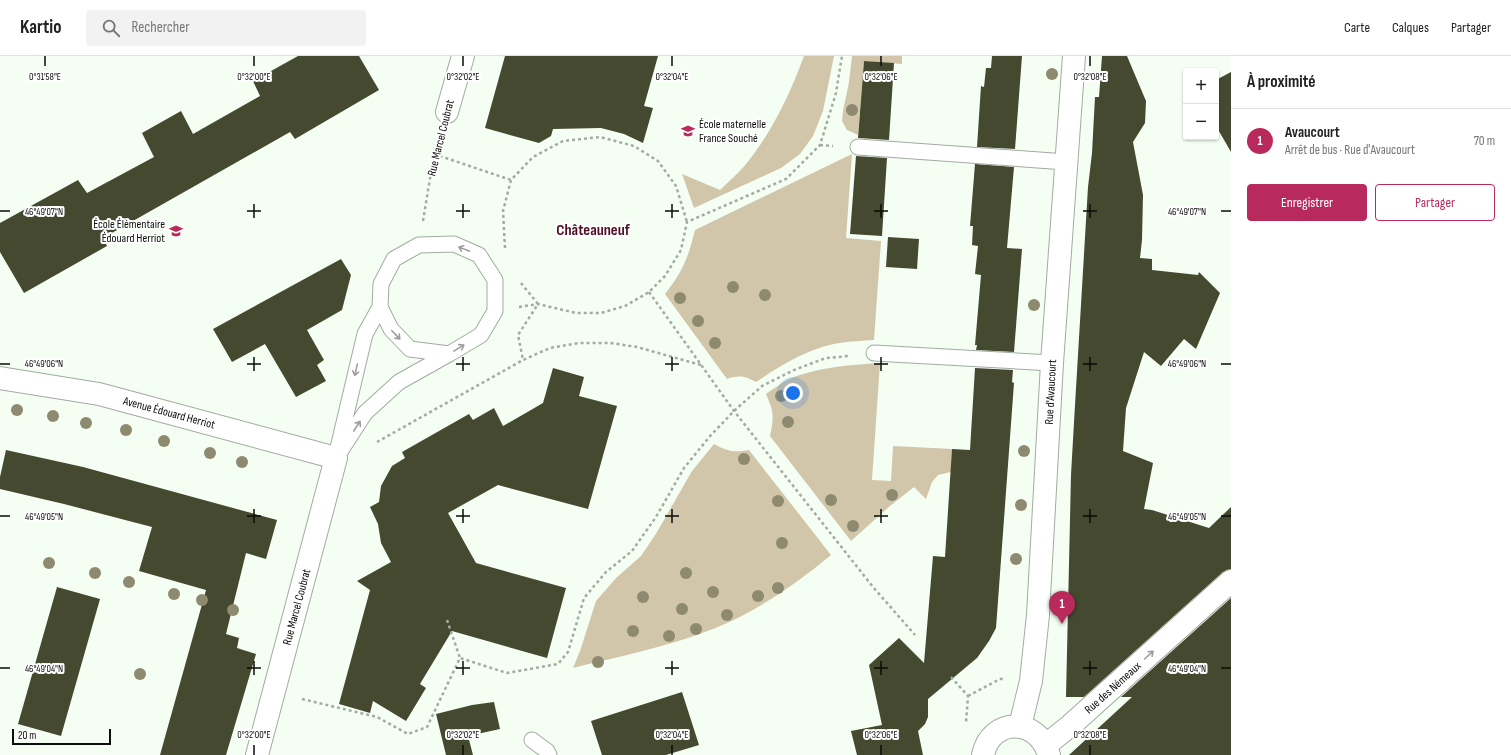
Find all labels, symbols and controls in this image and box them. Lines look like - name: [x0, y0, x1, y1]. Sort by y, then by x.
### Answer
- search box: [86, 10, 366, 46]
- text: Kartio: [20, 16, 62, 39]
- icon: search: [100, 17, 122, 39]
- text: Rechercher: [132, 18, 190, 37]
- text: Carte: [1344, 19, 1370, 36]
- text: Calques: [1392, 19, 1429, 36]
- text: Partager: [1451, 19, 1491, 36]
- map controls: [1183, 68, 1219, 140]
- button: +: [1183, 68, 1219, 104]
- text: 0°31'58"E: [29, 71, 61, 83]
- text: 0°32'00"E: [237, 71, 271, 83]
- text: 0°32'02"E: [447, 71, 479, 83]
- text: 0°32'04"E: [655, 71, 689, 83]
- text: 0°32'06"E: [864, 71, 898, 83]
- text: 0°32'08"E: [1073, 71, 1107, 83]
- text: À proximité: [1247, 72, 1315, 92]
- street label: Rue Marcel Coubrat: [424, 98, 458, 178]
- button: −: [1183, 104, 1219, 140]
- place label: École maternelle France Souché: [699, 117, 766, 146]
- school or university icon: École maternelle France Souché: [680, 123, 696, 139]
- text: Avaucourt: [1285, 123, 1340, 142]
- text: 1: [1257, 133, 1263, 149]
- text: 70 m: [1474, 133, 1495, 149]
- text: Arrêt de bus · Rue d'Avaucourt: [1285, 142, 1415, 158]
- button: Enregistrer: [1247, 184, 1367, 221]
- button: Partager: [1375, 184, 1495, 221]
- text: 46°49'07"N: [25, 206, 63, 218]
- text: 46°49'07"N: [1168, 206, 1206, 218]
- place label: École Élémentaire Édouard Herriot: [93, 217, 165, 246]
- district label: Châteauneuf: [556, 221, 631, 240]
- school or university icon: École Élémentaire Édouard Herriot: [168, 223, 184, 239]
- one-way arrow: [459, 244, 471, 252]
- one-way arrow: [391, 330, 401, 340]
- one-way arrow: [453, 343, 465, 351]
- text: 46°49'06"N: [25, 358, 63, 370]
- text: 46°49'06"N: [1168, 358, 1206, 370]
- street label: Rue d'Avaucourt: [1042, 359, 1060, 425]
- one-way arrow: [352, 363, 360, 376]
- your location: [783, 383, 803, 403]
- street label: Avenue Édouard Herriot: [120, 393, 217, 433]
- one-way arrow: [353, 420, 361, 431]
- text: 46°49'05"N: [25, 511, 63, 523]
- text: 46°49'05"N: [1168, 511, 1206, 523]
- street label: Rue Marcel Coubrat: [280, 567, 314, 647]
- pin: 1: [1049, 591, 1075, 624]
- one-way arrow: [1144, 651, 1154, 660]
- street label: Rue des Némeaux: [1082, 658, 1145, 717]
- text: 46°49'04"N: [25, 663, 63, 675]
- text: 46°49'04"N: [1168, 663, 1206, 675]
- scale bar: [12, 727, 111, 746]
- text: 20 m: [18, 729, 36, 742]
- text: 0°32'00"E: [237, 729, 271, 741]
- text: 0°32'02"E: [447, 729, 479, 741]
- text: 0°32'04"E: [655, 729, 689, 741]
- text: 0°32'06"E: [864, 729, 898, 741]
- text: 0°32'08"E: [1073, 729, 1107, 741]

